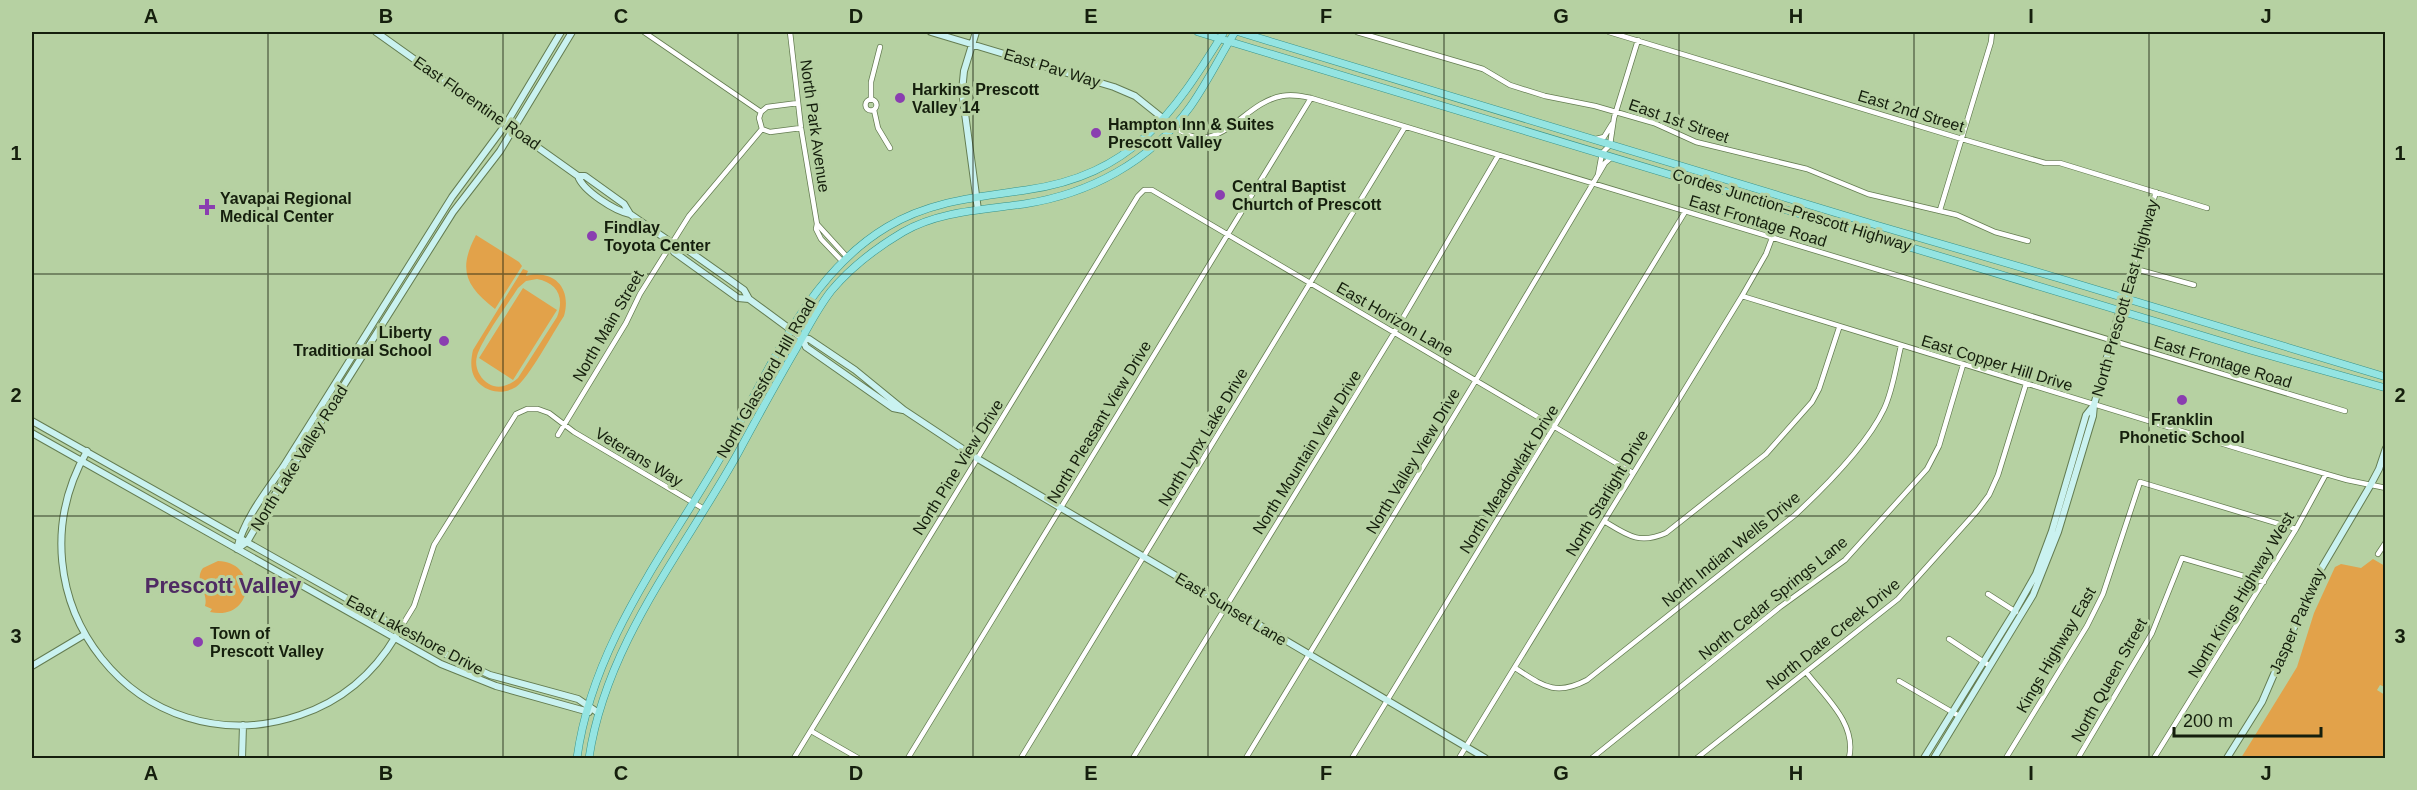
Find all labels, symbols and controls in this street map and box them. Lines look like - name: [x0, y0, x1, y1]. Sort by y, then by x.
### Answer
- text: A: [144, 5, 158, 27]
- text: B: [379, 5, 393, 27]
- text: C: [614, 5, 628, 27]
- text: D: [849, 5, 863, 27]
- text: E: [1084, 5, 1098, 27]
- text: F: [1320, 5, 1332, 27]
- text: G: [1553, 5, 1569, 27]
- text: H: [1789, 5, 1803, 27]
- text: I: [2028, 5, 2034, 27]
- text: J: [2260, 5, 2272, 27]
- street label: East Pav Way: [1002, 45, 1102, 91]
- street label: East Florentine Road: [411, 53, 543, 153]
- street label: North Park Avenue: [797, 58, 833, 194]
- place label: Harkins Prescott Valley 14: [912, 81, 1040, 116]
- street label: East 2nd Street: [1856, 87, 1967, 135]
- marker: Harkins Prescott Valley 14: [893, 91, 907, 105]
- street label: East 1st Street: [1627, 96, 1732, 146]
- place label: Hampton Inn & Suites Prescott Valley: [1108, 116, 1274, 151]
- marker: Hampton Inn & Suites Prescott Valley: [1089, 126, 1103, 140]
- text: 1: [10, 142, 22, 164]
- text: 1: [2394, 142, 2406, 164]
- street label: Cordes Junction–Prescott Highway: [1670, 165, 1914, 255]
- place label: Central Baptist Churtch of Prescott: [1232, 178, 1382, 213]
- marker: Central Baptist Churtch of Prescott: [1213, 188, 1227, 202]
- place label: Yavapai Regional Medical Center: [220, 190, 352, 225]
- street label: East Frontage Road: [1687, 192, 1829, 250]
- street label: North Prescott East Highway: [2089, 197, 2161, 399]
- marker: Yavapai Regional Medical Center: [198, 198, 216, 216]
- place label: Findlay Toyota Center: [604, 219, 710, 254]
- marker: Findlay Toyota Center: [585, 229, 599, 243]
- street label: North Main Street: [569, 267, 647, 385]
- street label: East Horizon Lane: [1334, 279, 1456, 359]
- street label: North Glassford Hill Road: [713, 295, 819, 461]
- place label: Liberty Traditional School: [293, 324, 432, 359]
- street label: East Copper Hill Drive: [1919, 332, 2075, 394]
- street label: East Frontage Road: [2152, 333, 2294, 391]
- marker: Liberty Traditional School: [437, 334, 451, 348]
- street label: North Pleasant View Drive: [1044, 338, 1154, 506]
- street label: North Lynx Lake Drive: [1155, 365, 1251, 509]
- street label: North Mountain View Drive: [1249, 367, 1365, 537]
- street label: North Lake Valley Road: [247, 382, 351, 534]
- text: 2: [10, 384, 22, 406]
- text: 2: [2394, 384, 2406, 406]
- street label: North Valley View Drive: [1363, 385, 1463, 537]
- marker: Franklin Phonetic School: [2175, 393, 2189, 407]
- street label: North Pine View Drive: [909, 396, 1007, 538]
- street label: North Meadowlark Drive: [1456, 402, 1562, 556]
- place label: Franklin Phonetic School: [2119, 411, 2245, 446]
- street label: Veterans Way: [592, 424, 686, 490]
- street label: North Starlight Drive: [1563, 427, 1651, 559]
- street label: North Indian Wells Drive: [1659, 488, 1803, 610]
- street label: North Kings Highway West: [2185, 509, 2298, 681]
- street label: North Cedar Springs Lane: [1695, 533, 1851, 663]
- street label: Jasper Parkway: [2266, 566, 2328, 676]
- street label: East Sunset Lane: [1172, 569, 1290, 649]
- district label: Prescott Valley: [145, 573, 302, 598]
- street label: North Date Creek Drive: [1763, 575, 1903, 693]
- street label: Kings Highway East: [2013, 584, 2099, 716]
- street label: East Lakeshore Drive: [343, 592, 487, 678]
- street label: North Queen Street: [2068, 615, 2150, 745]
- text: 3: [10, 625, 22, 647]
- place label: Town of Prescott Valley: [210, 625, 324, 660]
- text: 3: [2394, 625, 2406, 647]
- marker: Town of Prescott Valley: [191, 635, 205, 649]
- scale bar: [2174, 700, 2321, 738]
- text: 200 m: [2183, 711, 2233, 731]
- text: A: [144, 762, 158, 784]
- text: B: [379, 762, 393, 784]
- text: C: [614, 762, 628, 784]
- text: D: [849, 762, 863, 784]
- text: E: [1084, 762, 1098, 784]
- text: F: [1320, 762, 1332, 784]
- text: G: [1553, 762, 1569, 784]
- text: H: [1789, 762, 1803, 784]
- text: I: [2028, 762, 2034, 784]
- text: J: [2260, 762, 2272, 784]

